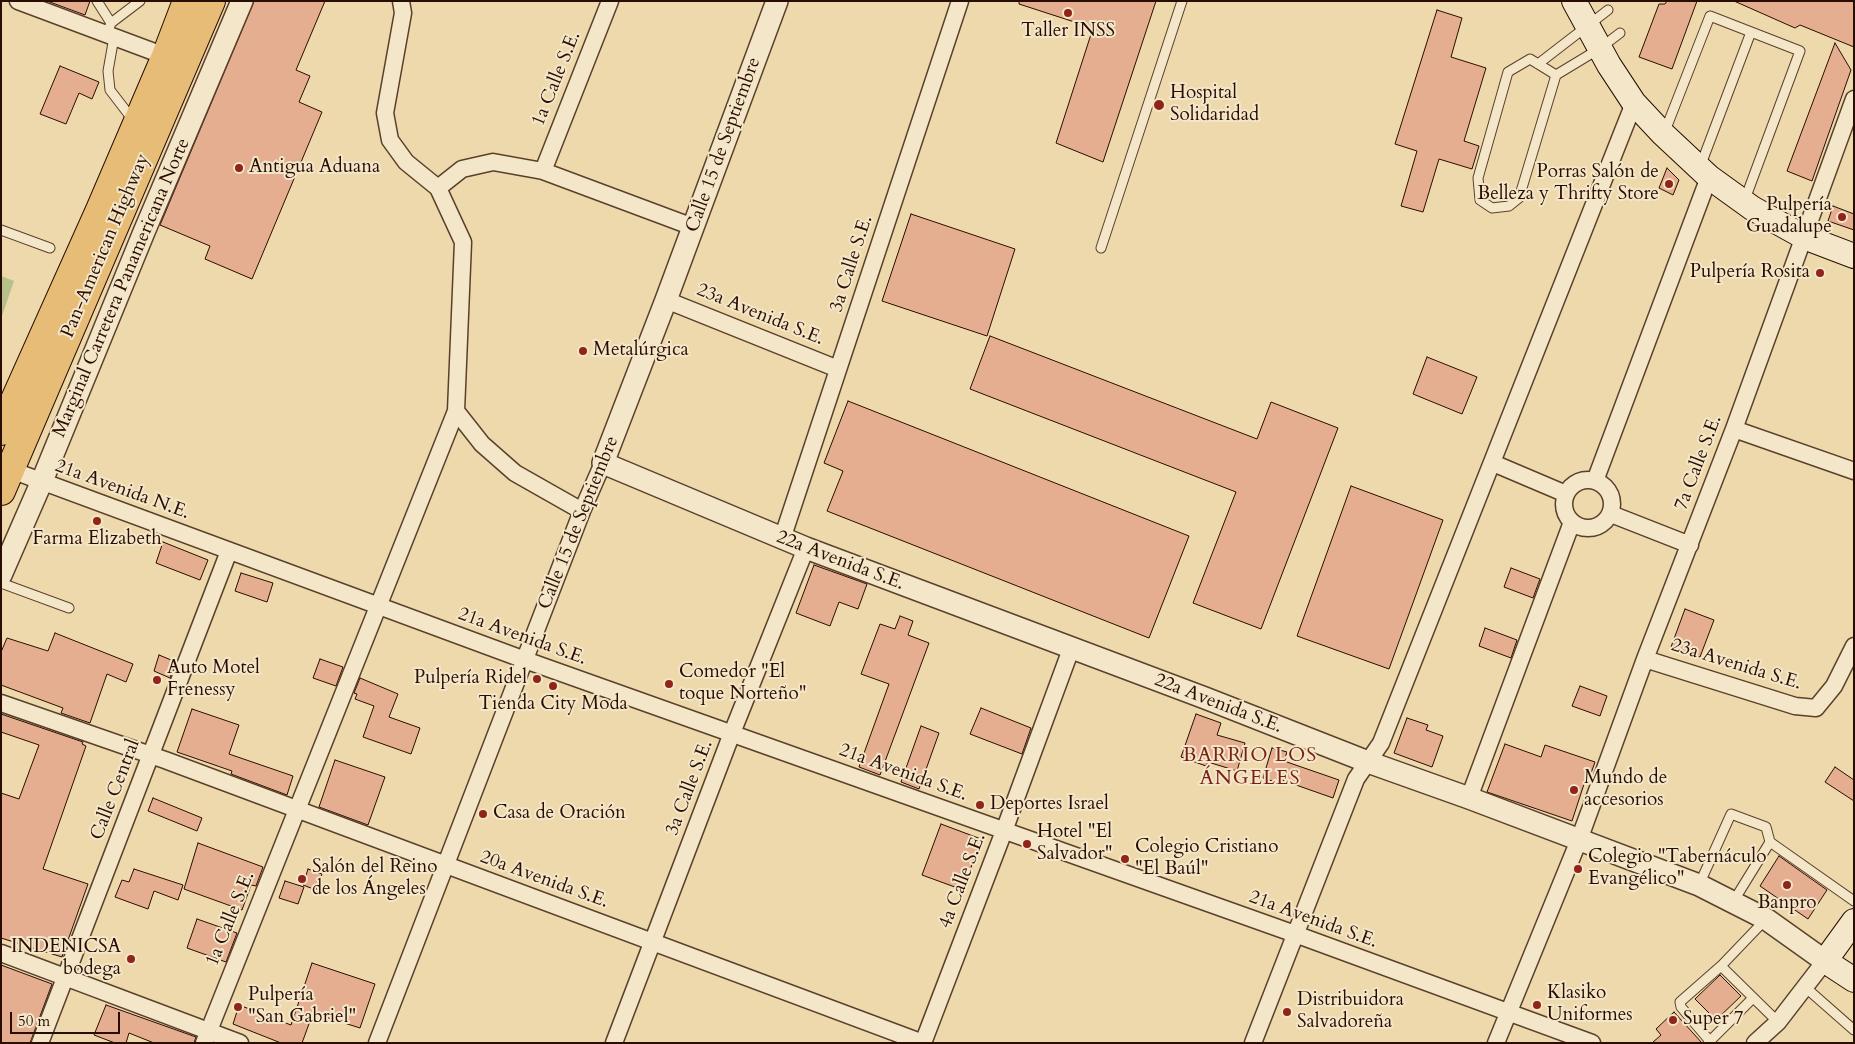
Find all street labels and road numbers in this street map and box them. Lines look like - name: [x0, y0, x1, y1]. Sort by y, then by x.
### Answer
- street label: 1a Calle S.E.: [528, 28, 586, 130]
- street label: Calle 15 de Septiembre: [682, 54, 766, 236]
- street label: Marginal Carretera Panamericana Norte: [48, 135, 196, 441]
- street label: Pan-American Highway: [57, 151, 155, 341]
- street label: 3a Calle S.E.: [826, 213, 878, 315]
- street label: 23a Avenida S.E.: [693, 279, 827, 351]
- street label: 7a Calle S.E.: [1670, 412, 1728, 514]
- street label: Calle 15 de Septiembre: [534, 433, 624, 613]
- street label: 21a Avenida N.E.: [52, 455, 192, 525]
- street label: 22a Avenida S.E.: [773, 526, 907, 596]
- street label: 21a Avenida S.E.: [455, 603, 589, 671]
- street label: 23a Avenida S.E.: [1668, 634, 1804, 696]
- street label: 22a Avenida S.E.: [1151, 669, 1285, 739]
- street label: Calle Central: [86, 736, 146, 844]
- street label: 3a Calle S.E.: [661, 737, 719, 839]
- street label: 21a Avenida S.E.: [836, 739, 970, 807]
- street label: 4a Calle S.E.: [934, 830, 992, 932]
- street label: 20a Avenida S.E.: [477, 846, 611, 914]
- street label: 1a Calle S.E.: [202, 868, 260, 970]
- street label: 21a Avenida S.E.: [1246, 886, 1380, 954]

